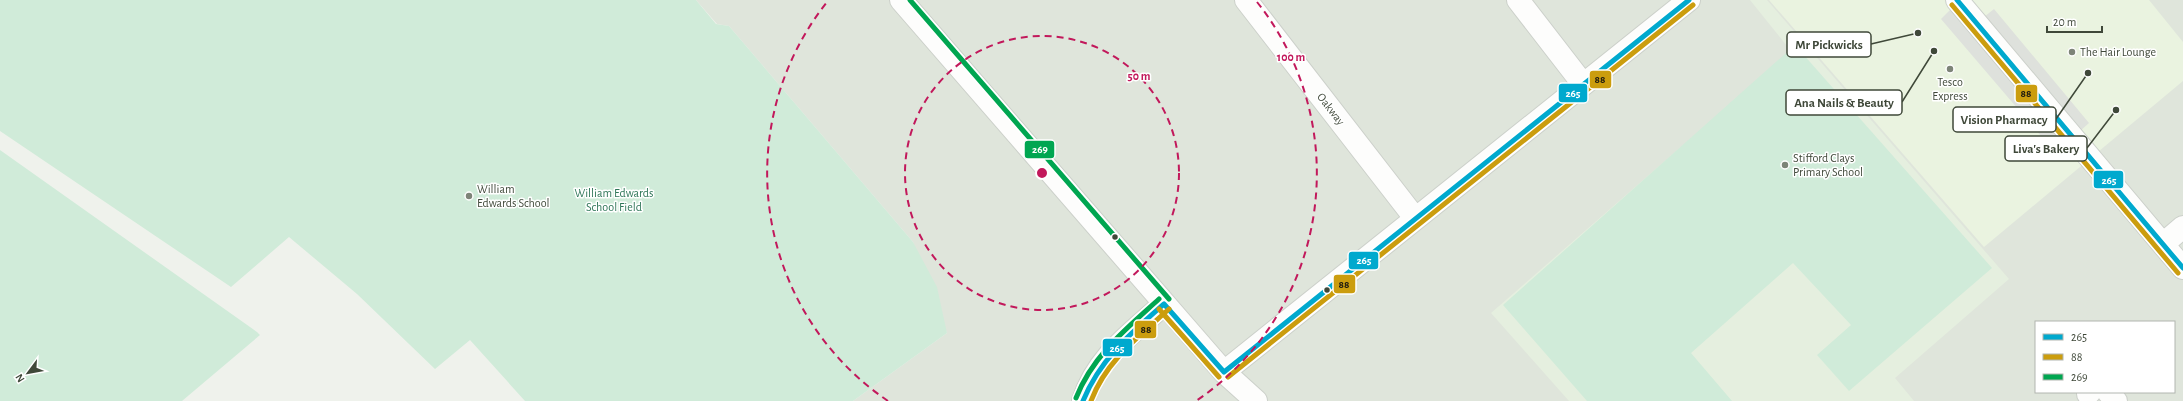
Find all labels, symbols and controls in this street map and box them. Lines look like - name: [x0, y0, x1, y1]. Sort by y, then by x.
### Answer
- scale bar: [2047, 8, 2102, 34]
- text: 20 m: [2053, 16, 2076, 28]
- callout: Mr Pickwicks: [1787, 32, 1871, 57]
- text: Mr Pickwicks: [1795, 39, 1863, 52]
- place label: The Hair Lounge: [2080, 46, 2156, 58]
- marker: The Hair Lounge: [2067, 47, 2077, 57]
- text: 100 m: [1277, 51, 1305, 63]
- marker: Tesco Express: [1945, 64, 1955, 74]
- text: 50 m: [1128, 70, 1151, 82]
- line badge: 88: [1589, 70, 1612, 89]
- text: 88: [1595, 74, 1605, 85]
- place label: Tesco Express: [1932, 76, 1968, 102]
- line badge: 265: [1558, 83, 1588, 103]
- line badge: 88: [2015, 84, 2038, 103]
- text: 265: [1565, 88, 1581, 99]
- text: 88: [2021, 88, 2031, 99]
- callout: Ana Nails & Beauty: [1786, 90, 1902, 115]
- street label: Oakway: [1314, 91, 1347, 128]
- text: Ana Nails & Beauty: [1794, 97, 1894, 110]
- callout: Vision Pharmacy: [1953, 107, 2056, 132]
- text: Vision Pharmacy: [1961, 114, 2048, 127]
- callout: Liva's Bakery: [2005, 136, 2087, 161]
- line badge: 269: [1024, 140, 1055, 159]
- text: Liva's Bakery: [2013, 143, 2079, 156]
- text: 269: [1032, 144, 1048, 155]
- place label: Stifford Clays Primary School: [1793, 152, 1863, 179]
- marker: Stifford Clays Primary School: [1780, 160, 1790, 170]
- centre of rings: [1035, 166, 1049, 180]
- line badge: 265: [2093, 170, 2124, 189]
- text: 265: [2101, 175, 2117, 186]
- place label: William Edwards School: [477, 183, 550, 209]
- park label: William Edwards School Field: [575, 187, 653, 213]
- marker: William Edwards School: [464, 191, 474, 201]
- unlabelled marker: [1110, 232, 1120, 242]
- line badge: 265: [1348, 251, 1379, 270]
- text: 265: [1356, 255, 1372, 266]
- line badge: 88: [1333, 274, 1356, 294]
- text: 88: [1339, 279, 1349, 290]
- unlabelled marker: [1322, 285, 1332, 295]
- line badge: 88: [1134, 320, 1157, 339]
- legend: [2035, 321, 2175, 393]
- text: 88: [1141, 324, 1151, 335]
- text: 265: [2071, 331, 2087, 343]
- line badge: 265: [1102, 338, 1133, 357]
- text: 265: [1109, 343, 1125, 354]
- text: 88: [2071, 351, 2083, 363]
- north arrow: [8, 353, 48, 393]
- text: 269: [2071, 371, 2088, 383]
- text: N: [13, 372, 27, 384]

